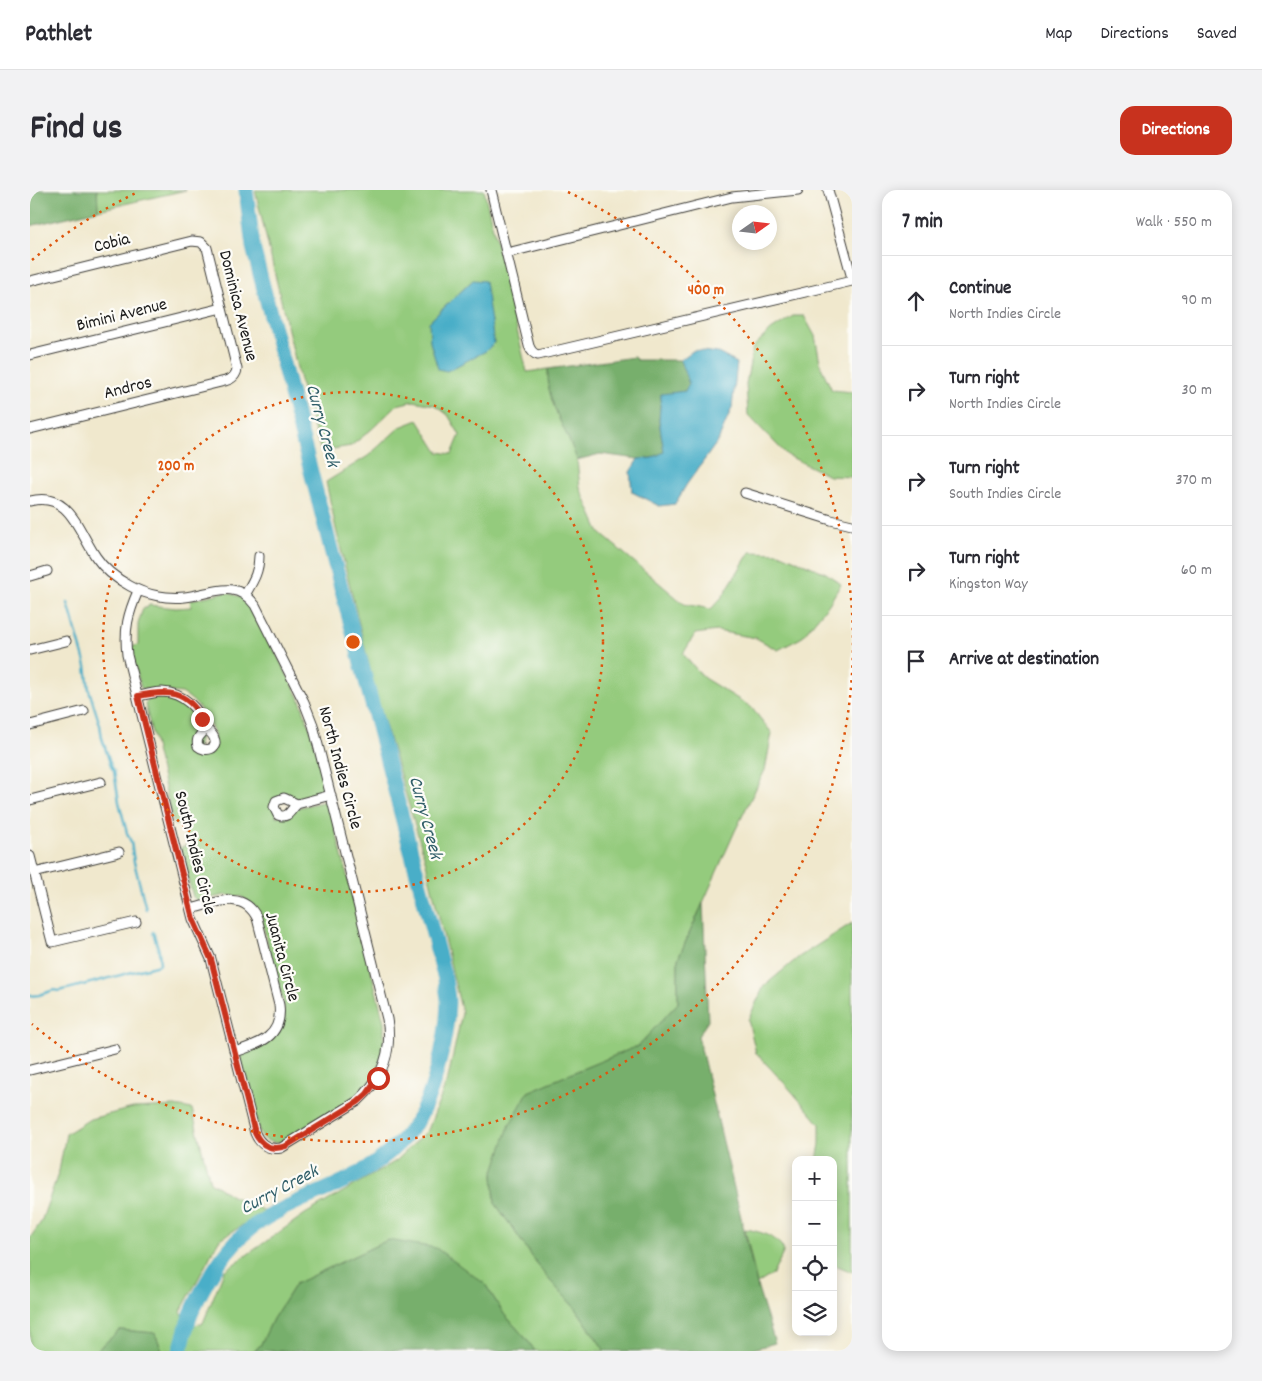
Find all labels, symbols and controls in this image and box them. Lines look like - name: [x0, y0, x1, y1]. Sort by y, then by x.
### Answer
- text: Pathlet: [25, 18, 92, 52]
- text: Map: [1045, 22, 1072, 47]
- text: Directions: [1100, 22, 1169, 47]
- text: Saved: [1197, 22, 1237, 47]
- text: Find us: [30, 105, 122, 155]
- button: Directions: [1120, 106, 1232, 155]
- north arrow: [732, 205, 777, 250]
- text: 7 min: [902, 208, 943, 238]
- text: Walk · 550 m: [1136, 211, 1212, 234]
- street label: Cobia: [91, 227, 133, 261]
- street label: Dominica Avenue: [211, 248, 263, 364]
- text: Continue: [949, 276, 1011, 303]
- text: 400 m: [688, 280, 724, 302]
- icon: ahead: [902, 287, 930, 315]
- text: 90 m: [1181, 289, 1212, 312]
- street label: Bimini Avenue: [74, 293, 170, 339]
- text: North Indies Circle: [949, 303, 1061, 326]
- text: Turn right: [949, 366, 1020, 393]
- street label: Andros: [101, 371, 155, 407]
- icon: right: [902, 377, 930, 405]
- text: 30 m: [1182, 379, 1212, 402]
- water label: Curry Creek: [297, 382, 346, 473]
- text: North Indies Circle: [949, 393, 1061, 416]
- text: 200 m: [158, 456, 194, 478]
- text: Turn right: [949, 456, 1020, 483]
- icon: right: [902, 467, 930, 495]
- text: 370 m: [1175, 469, 1212, 492]
- text: South Indies Circle: [949, 483, 1061, 506]
- text: Turn right: [949, 546, 1020, 573]
- icon: right: [902, 557, 930, 585]
- text: 60 m: [1181, 559, 1212, 582]
- text: Kingston Way: [949, 573, 1028, 596]
- centre of rings: [344, 633, 362, 651]
- icon: arrive: [902, 647, 930, 675]
- text: Arrive at destination: [949, 647, 1099, 674]
- street label: North Indies Circle: [311, 704, 367, 832]
- route end: [191, 708, 214, 731]
- water label: Curry Creek: [400, 774, 449, 865]
- street label: South Indies Circle: [167, 789, 221, 917]
- street label: Juanita Circle: [257, 909, 305, 1005]
- route start: [367, 1067, 390, 1090]
- map controls: [792, 1156, 837, 1336]
- button: +: [792, 1156, 837, 1201]
- water label: Curry Creek: [236, 1158, 326, 1223]
- button: −: [792, 1201, 837, 1246]
- button: locate: [792, 1246, 837, 1291]
- button: layers: [792, 1291, 837, 1336]

